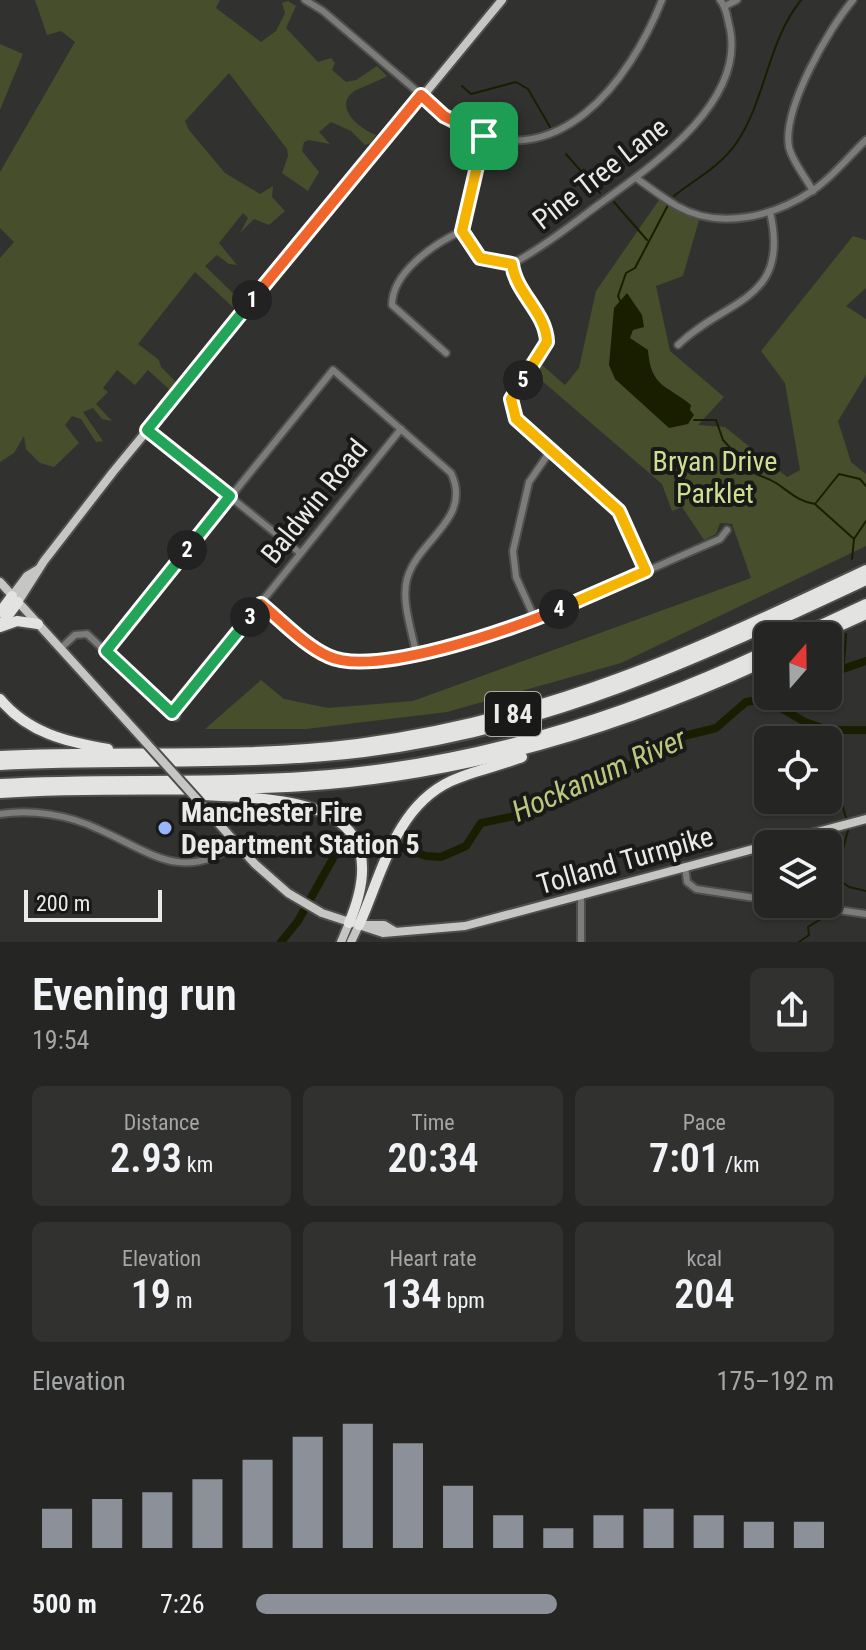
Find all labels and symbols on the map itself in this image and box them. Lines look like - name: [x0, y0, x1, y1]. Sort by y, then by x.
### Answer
- pin: [450, 102, 518, 170]
- street label: Pine Tree Lane: [526, 110, 674, 236]
- pin: 1: [232, 280, 272, 320]
- pin: 5: [503, 360, 543, 400]
- street label: Baldwin Road: [254, 433, 374, 570]
- park label: Bryan Drive Parklet: [653, 445, 777, 510]
- pin: 2: [167, 530, 207, 570]
- pin: 4: [539, 589, 579, 629]
- pin: 3: [230, 597, 270, 637]
- north arrow: [754, 622, 842, 710]
- road number: I 84: [485, 692, 541, 736]
- water label: Hockanum River: [506, 720, 692, 829]
- place label: Manchester Fire Department Station 5: [181, 796, 420, 861]
- marker: Manchester Fire Department Station 5: [156, 819, 174, 837]
- street label: Tolland Turnpike: [533, 820, 717, 901]
- scale bar: [24, 886, 162, 922]

